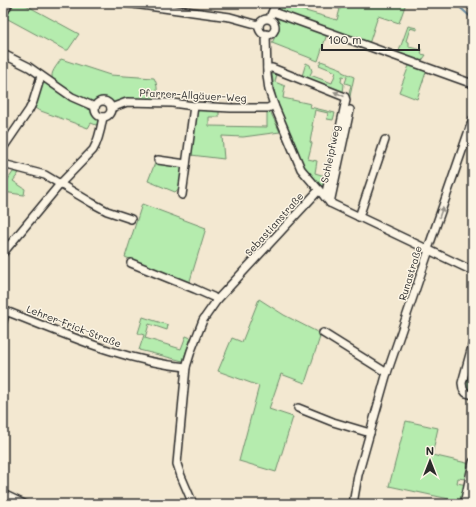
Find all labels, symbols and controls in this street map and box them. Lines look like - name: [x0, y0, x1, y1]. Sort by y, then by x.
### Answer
- scale bar: [322, 26, 419, 52]
- text: 100 m: [328, 31, 362, 47]
- street label: Pfarrer-Allgäuer-Weg: [139, 85, 247, 105]
- one-way arrow: [333, 91, 344, 97]
- street label: Schleipfweg: [317, 124, 343, 184]
- street label: Sebastianstraße: [242, 189, 306, 259]
- one-way arrow: [438, 205, 444, 217]
- street label: Runastraße: [395, 244, 425, 302]
- street label: Lehrer-Frick-Straße: [25, 301, 123, 351]
- north arrow: [410, 441, 450, 481]
- text: N: [426, 443, 434, 458]

